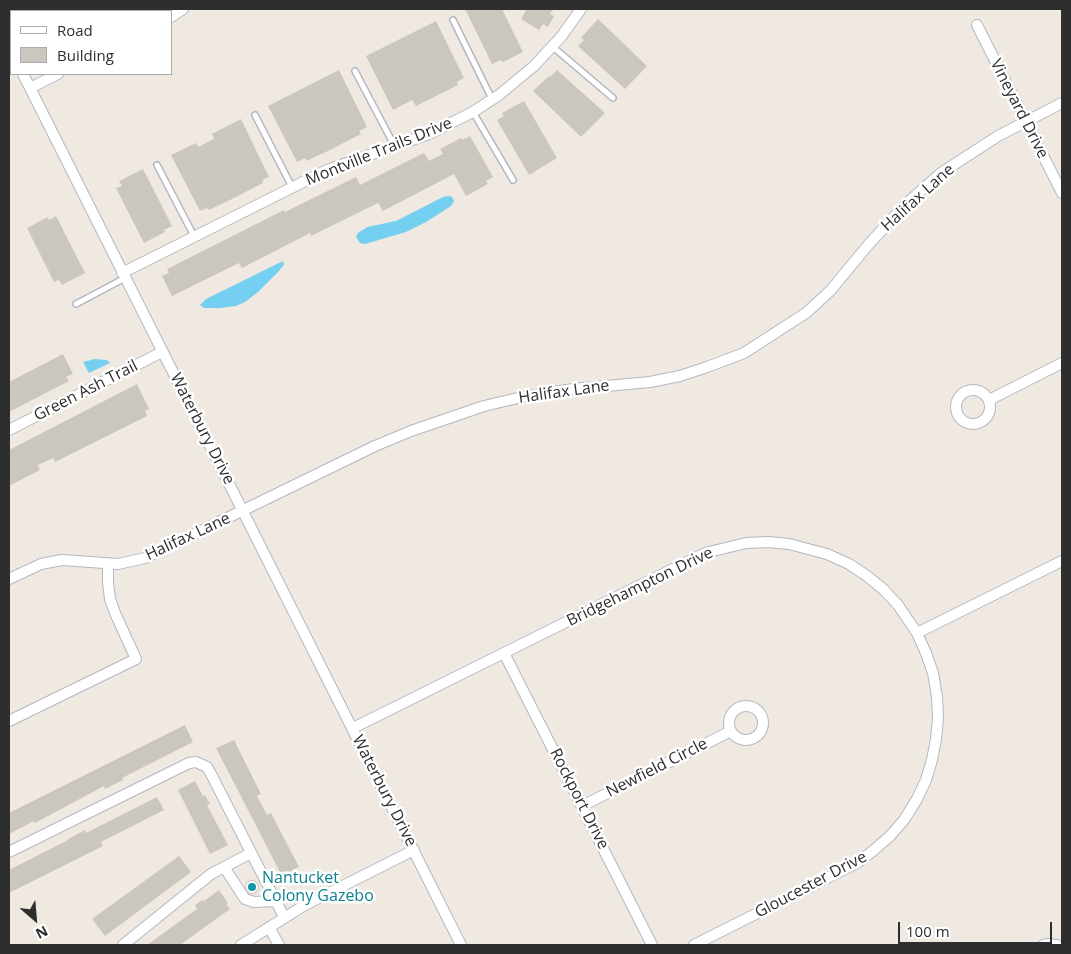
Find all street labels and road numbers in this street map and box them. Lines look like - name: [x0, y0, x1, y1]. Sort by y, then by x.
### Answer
- street label: Vineyard Drive: [986, 56, 1052, 162]
- street label: Montville Trails Drive: [303, 114, 455, 190]
- street label: Halifax Lane: [878, 160, 958, 236]
- street label: Green Ash Trail: [31, 357, 141, 425]
- street label: Waterbury Drive: [166, 370, 238, 488]
- street label: Halifax Lane: [517, 376, 611, 408]
- street label: Halifax Lane: [142, 509, 234, 565]
- street label: Bridgehampton Drive: [564, 543, 716, 631]
- street label: Waterbury Drive: [348, 732, 420, 850]
- street label: Newfield Circle: [603, 734, 711, 802]
- street label: Rockport Drive: [545, 745, 613, 853]
- street label: Gloucester Drive: [752, 847, 870, 923]

